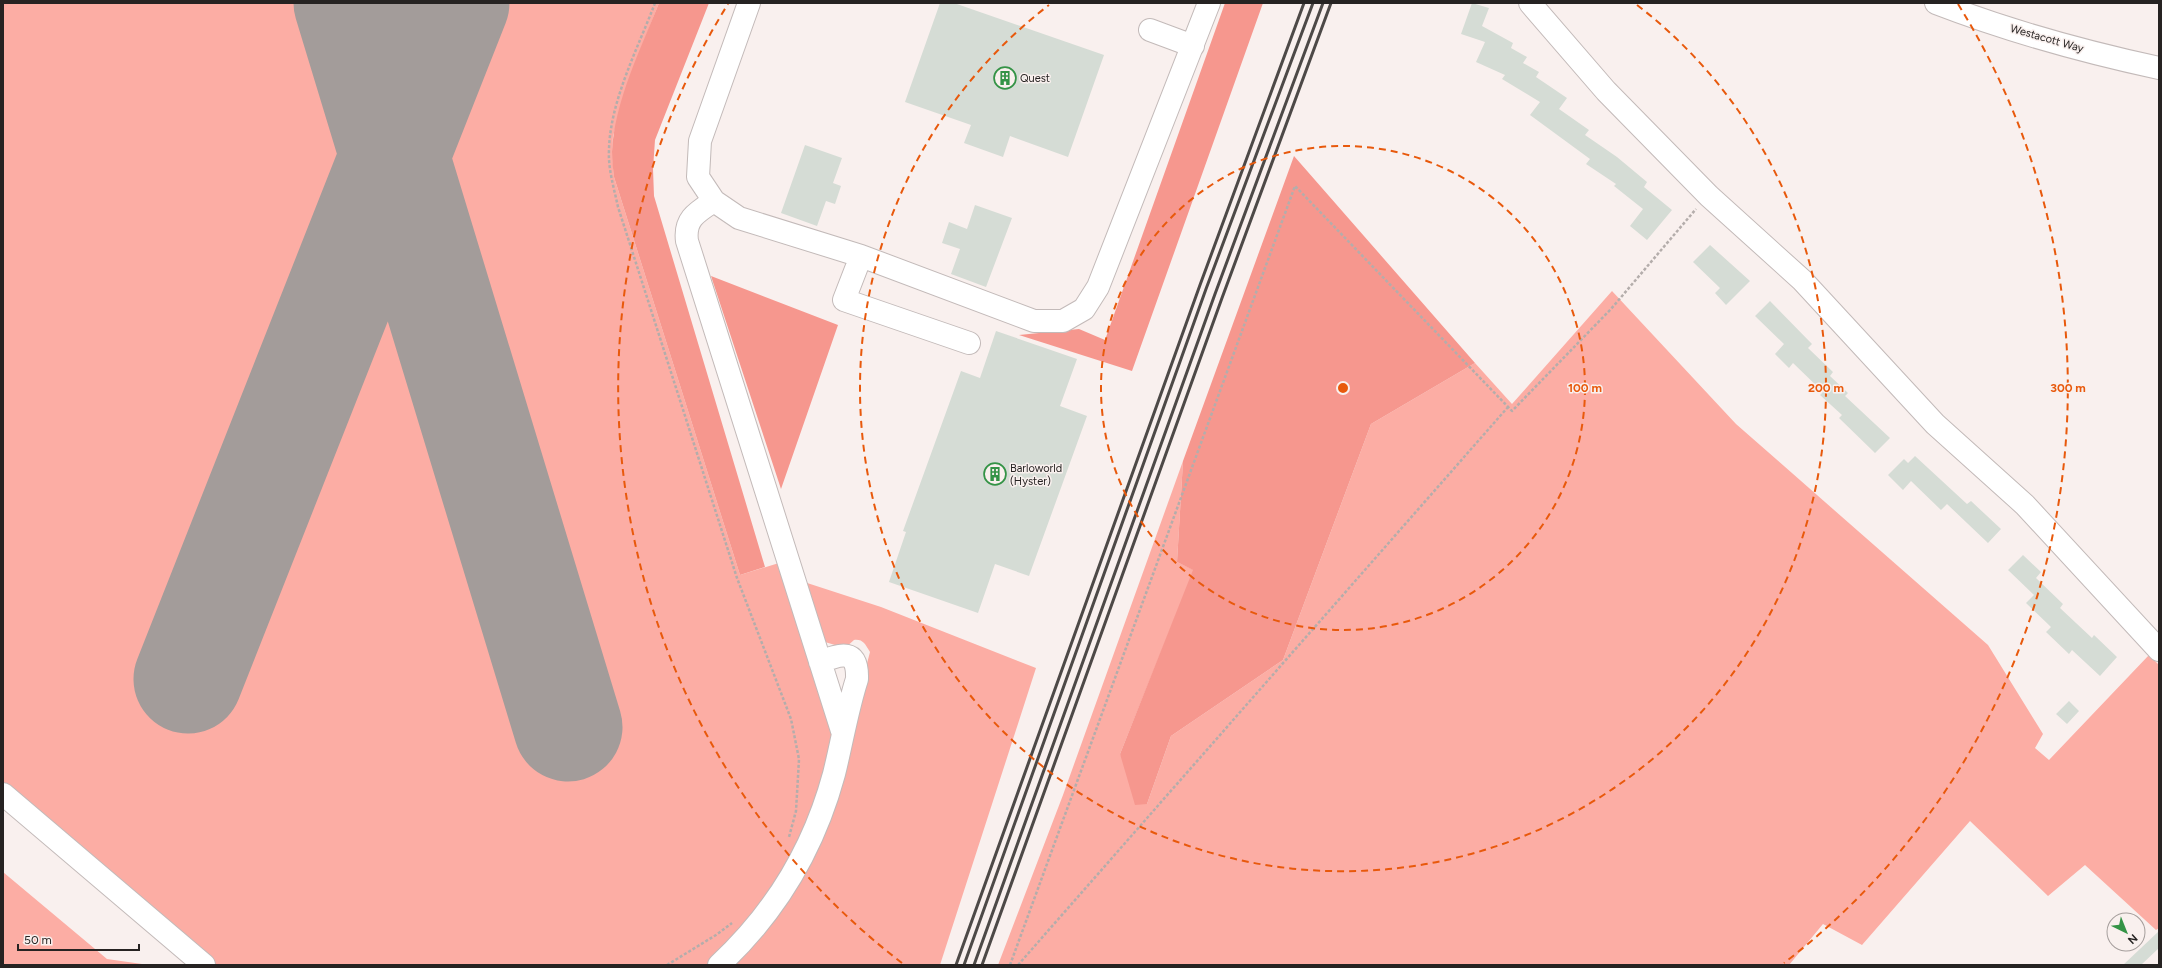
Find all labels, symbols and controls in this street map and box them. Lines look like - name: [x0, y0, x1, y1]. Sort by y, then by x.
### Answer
- street label: Westacott Way: [2009, 22, 2085, 55]
- building icon: Quest: [992, 65, 1018, 91]
- place label: Quest: [1020, 72, 1050, 85]
- centre of rings: [1336, 381, 1350, 395]
- text: 100 m: [1568, 381, 1602, 395]
- text: 200 m: [1808, 381, 1844, 395]
- text: 300 m: [2050, 381, 2086, 395]
- building icon: Barloworld (Hyster): [982, 461, 1008, 487]
- place label: Barloworld (Hyster): [1010, 462, 1062, 488]
- north arrow: [2106, 912, 2146, 952]
- scale bar: [18, 926, 139, 952]
- text: N: [2125, 931, 2140, 947]
- text: 50 m: [24, 933, 52, 947]

